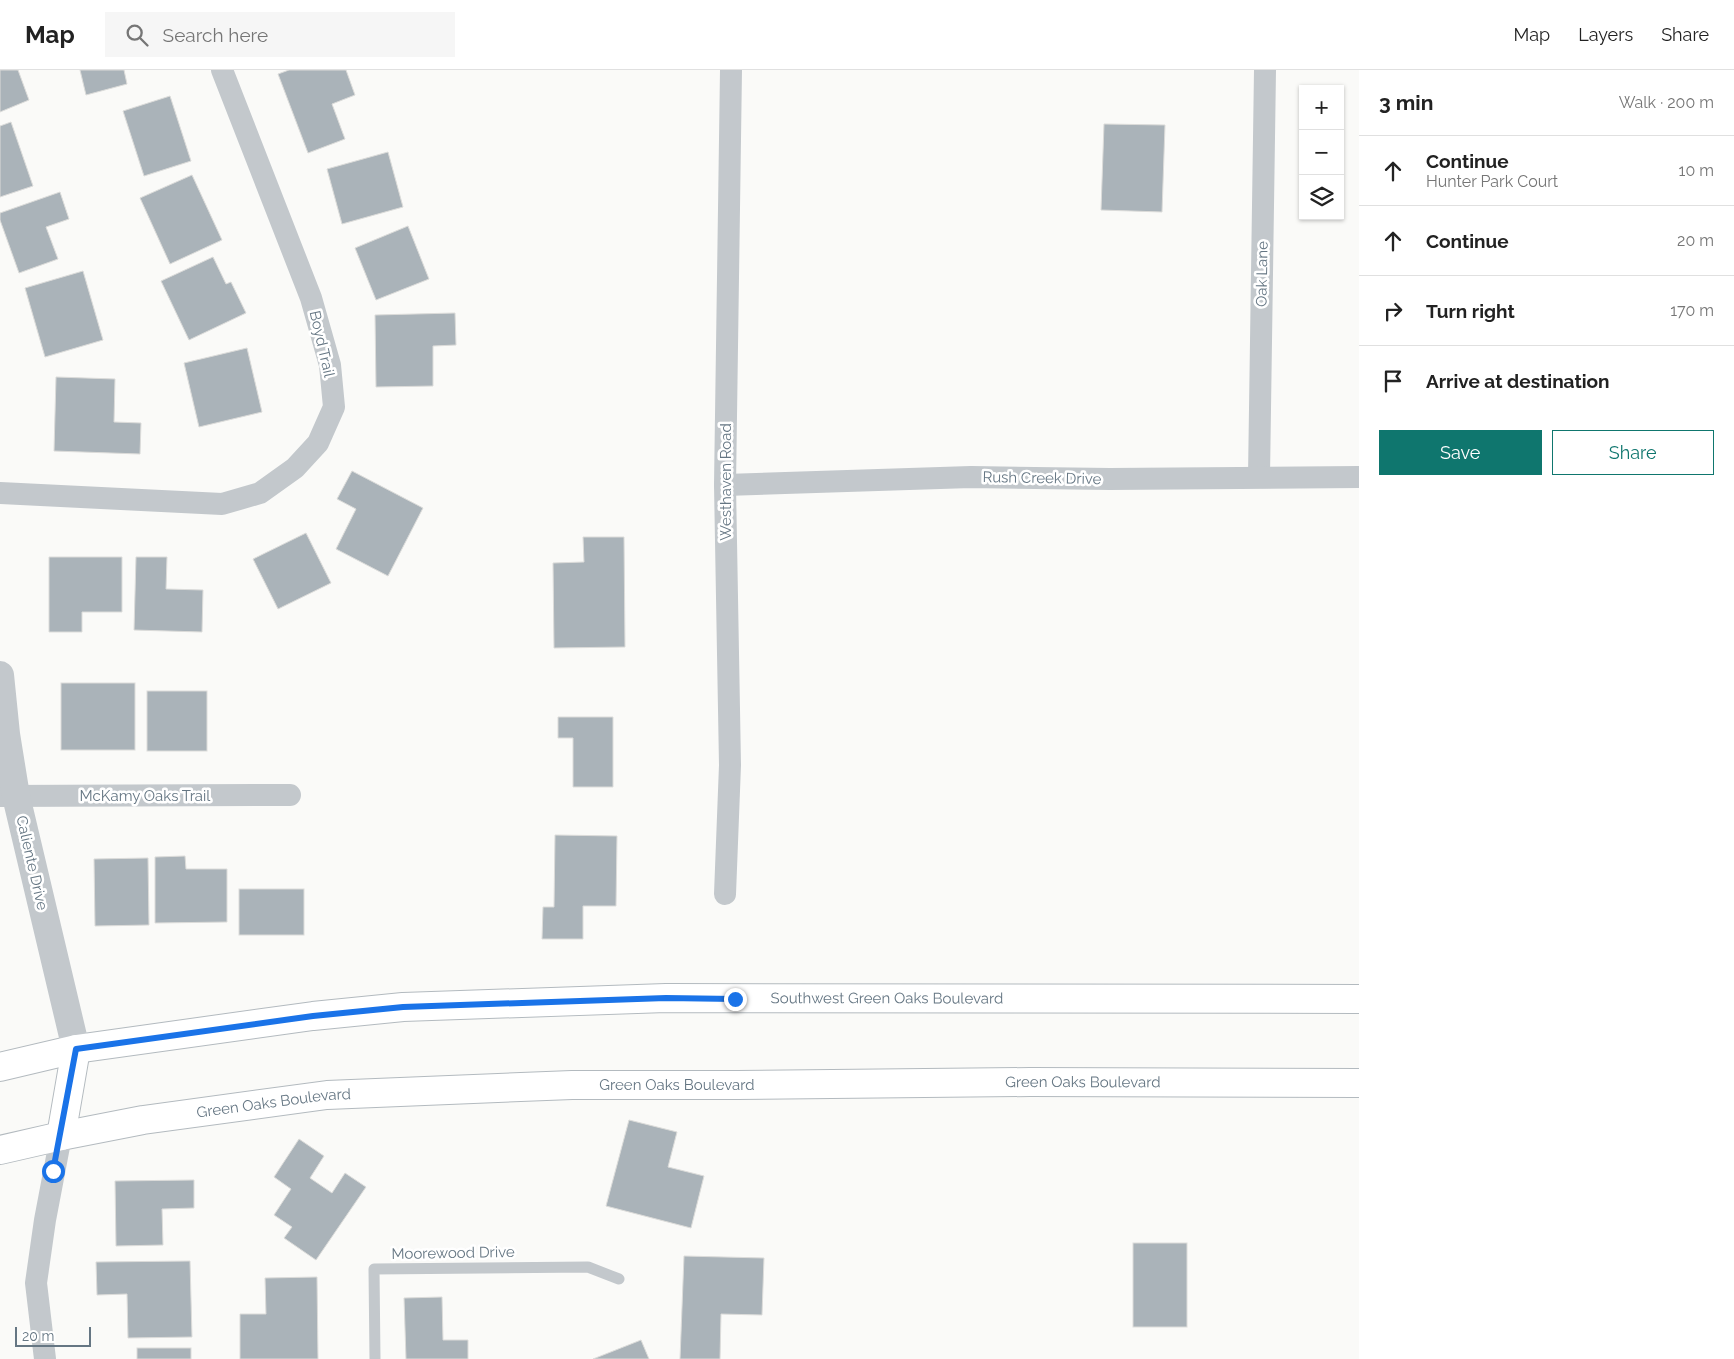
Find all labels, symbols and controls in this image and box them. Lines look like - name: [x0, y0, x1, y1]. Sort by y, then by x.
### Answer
- search box: [105, 12, 455, 57]
- text: Map: [25, 20, 75, 49]
- icon: search: [123, 21, 151, 49]
- text: Search here: [163, 24, 268, 46]
- text: Map: [1514, 24, 1550, 45]
- text: Layers: [1578, 24, 1633, 45]
- text: Share: [1661, 24, 1709, 45]
- map controls: [1299, 85, 1344, 220]
- button: +: [1299, 85, 1344, 130]
- text: 3 min: [1379, 90, 1433, 115]
- text: Walk · 200 m: [1619, 93, 1714, 112]
- button: −: [1299, 130, 1344, 175]
- text: Continue: [1426, 150, 1509, 172]
- icon: ahead: [1379, 157, 1407, 185]
- text: 10 m: [1679, 161, 1714, 180]
- text: Hunter Park Court: [1426, 172, 1558, 191]
- button: layers: [1299, 175, 1344, 220]
- icon: ahead: [1379, 227, 1407, 255]
- text: Continue: [1426, 230, 1509, 252]
- text: 20 m: [1677, 231, 1714, 250]
- street label: Oak Lane: [1252, 241, 1272, 307]
- icon: right: [1379, 297, 1407, 325]
- text: Turn right: [1426, 300, 1515, 322]
- text: 170 m: [1670, 301, 1714, 320]
- street label: Boyd Trail: [306, 309, 339, 380]
- icon: arrive: [1379, 367, 1407, 395]
- text: Arrive at destination: [1426, 370, 1610, 392]
- street label: Westhaven Road: [717, 423, 735, 541]
- button: Save: [1379, 430, 1542, 475]
- button: Share: [1552, 430, 1714, 475]
- street label: Rush Creek Drive: [982, 468, 1102, 488]
- street label: McKamy Oaks Trail: [80, 787, 211, 805]
- street label: Caliente Drive: [12, 814, 52, 912]
- route end: [724, 988, 747, 1011]
- street label: Southwest Green Oaks Boulevard: [771, 989, 1003, 1007]
- street label: Green Oaks Boulevard: [1005, 1073, 1161, 1091]
- street label: Green Oaks Boulevard: [599, 1076, 755, 1094]
- street label: Green Oaks Boulevard: [195, 1085, 351, 1122]
- route start: [42, 1160, 65, 1183]
- street label: Moorewood Drive: [391, 1243, 515, 1263]
- scale bar: [15, 1324, 91, 1347]
- text: 20 m: [22, 1328, 54, 1344]

